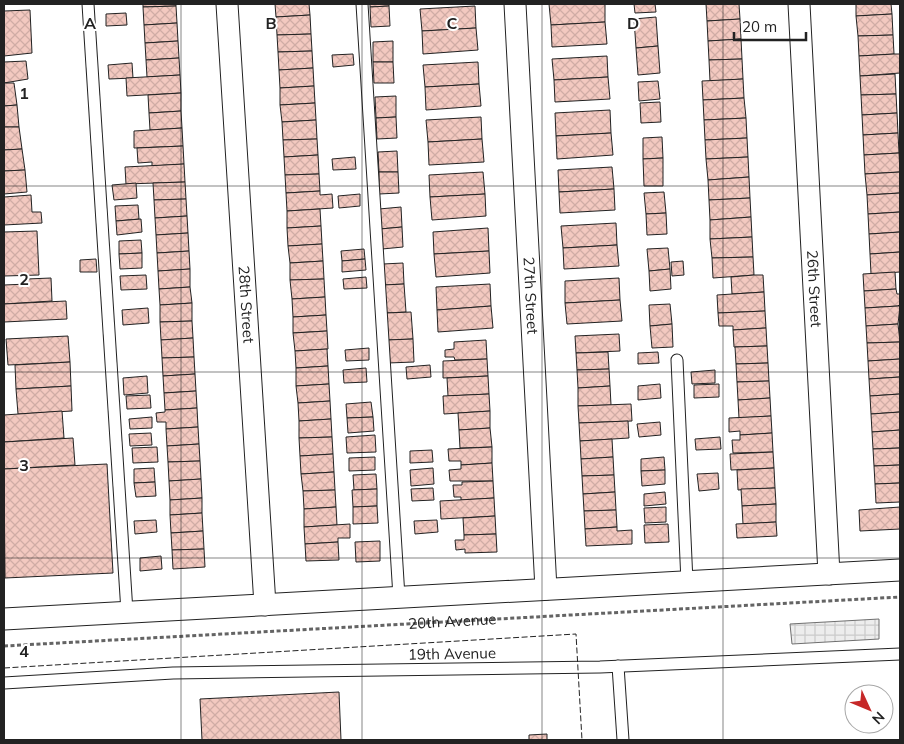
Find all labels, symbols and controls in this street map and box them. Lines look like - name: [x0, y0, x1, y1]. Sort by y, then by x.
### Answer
- scale bar: [734, 10, 806, 42]
- text: A: [84, 13, 96, 33]
- text: B: [265, 13, 277, 33]
- text: C: [447, 13, 458, 33]
- text: D: [627, 13, 639, 33]
- text: 20 m: [742, 17, 777, 36]
- text: 1: [19, 83, 29, 103]
- street label: 26th Street: [803, 249, 826, 328]
- street label: 27th Street: [519, 256, 542, 335]
- street label: 28th Street: [235, 265, 258, 344]
- text: 2: [19, 269, 29, 289]
- text: 3: [19, 455, 29, 475]
- street label: 20th Avenue: [408, 609, 497, 633]
- text: 4: [19, 641, 29, 661]
- street label: 19th Avenue: [408, 643, 496, 664]
- north arrow: [844, 684, 894, 734]
- text: N: [868, 708, 888, 728]

